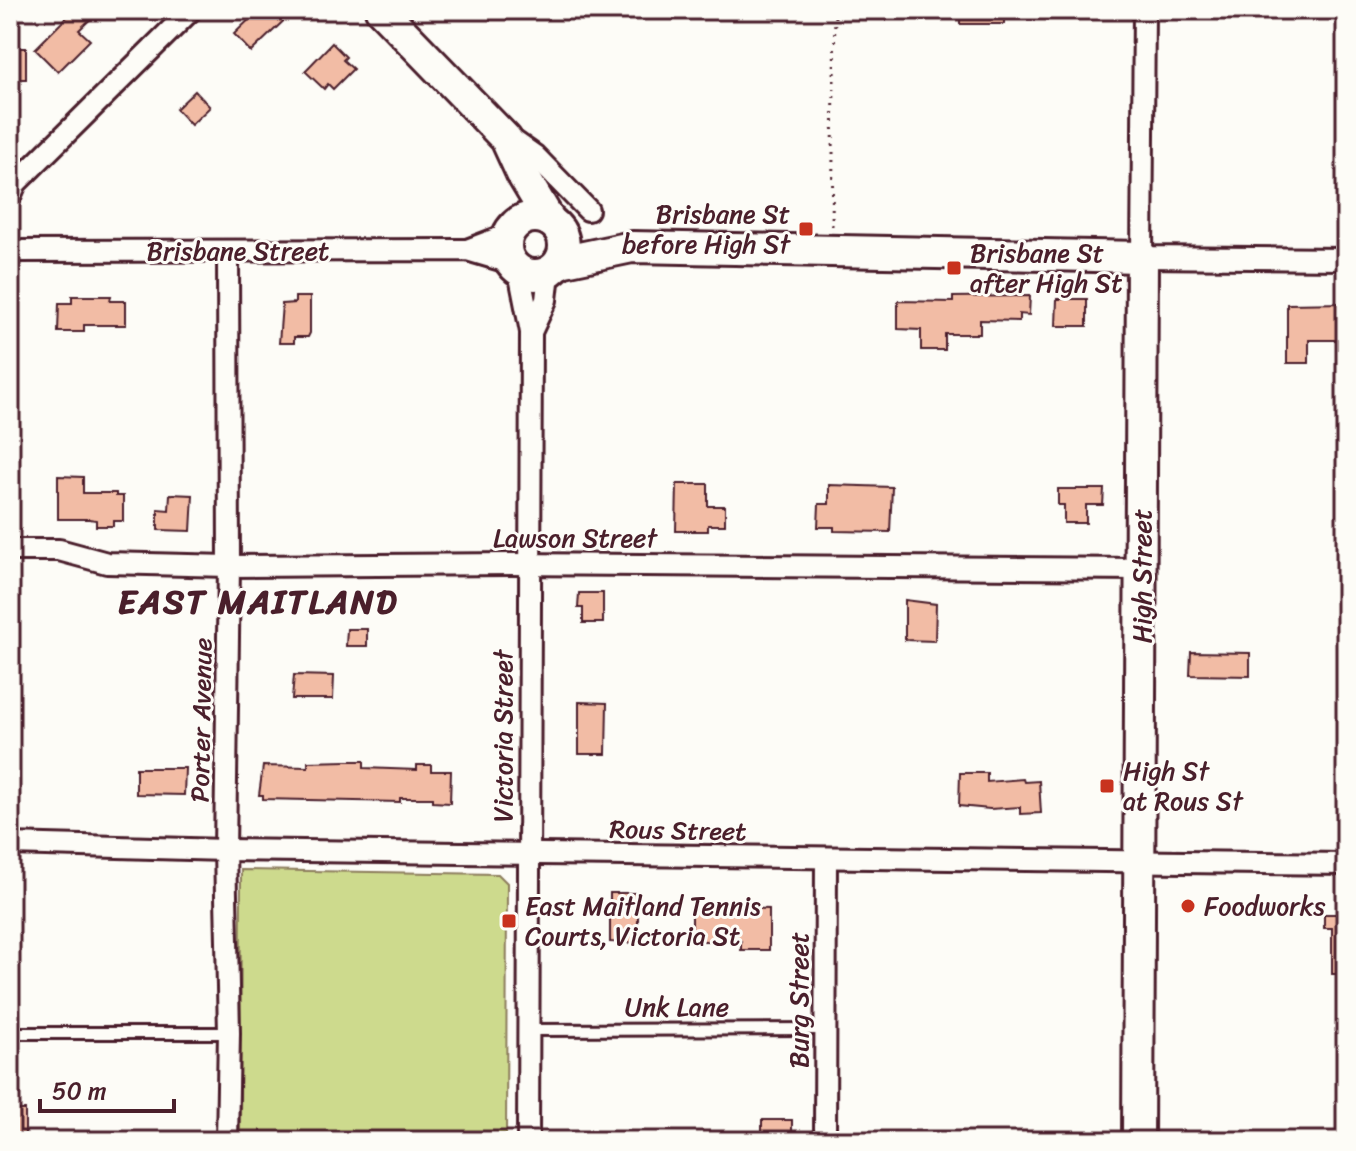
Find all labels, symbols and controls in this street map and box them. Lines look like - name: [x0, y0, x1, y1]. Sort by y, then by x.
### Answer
- place label: Brisbane St before High St: [622, 191, 792, 267]
- marker: Brisbane St before High St: [797, 220, 815, 238]
- street label: Brisbane Street: [147, 228, 329, 274]
- place label: Brisbane St after High St: [970, 230, 1123, 306]
- marker: Brisbane St after High St: [945, 259, 963, 277]
- street label: High Street: [1119, 509, 1165, 643]
- street label: Lawson Street: [493, 515, 658, 561]
- district label: EAST MAITLAND: [118, 572, 398, 632]
- street label: Porter Avenue: [177, 637, 225, 803]
- street label: Victoria Street: [480, 648, 526, 822]
- place label: High St at Rous St: [1123, 748, 1244, 824]
- marker: High St at Rous St: [1098, 777, 1116, 795]
- street label: Rous Street: [609, 806, 747, 854]
- place label: East Maitland Tennis Courts, Victoria St: [525, 883, 761, 959]
- place label: Foodworks: [1204, 883, 1326, 929]
- marker: Foodworks: [1179, 897, 1197, 915]
- marker: East Maitland Tennis Courts, Victoria St: [500, 912, 518, 930]
- street label: Burg Street: [776, 932, 822, 1068]
- street label: Unk Lane: [625, 984, 729, 1030]
- scale bar: [40, 1063, 174, 1113]
- text: 50 m: [52, 1070, 107, 1112]

